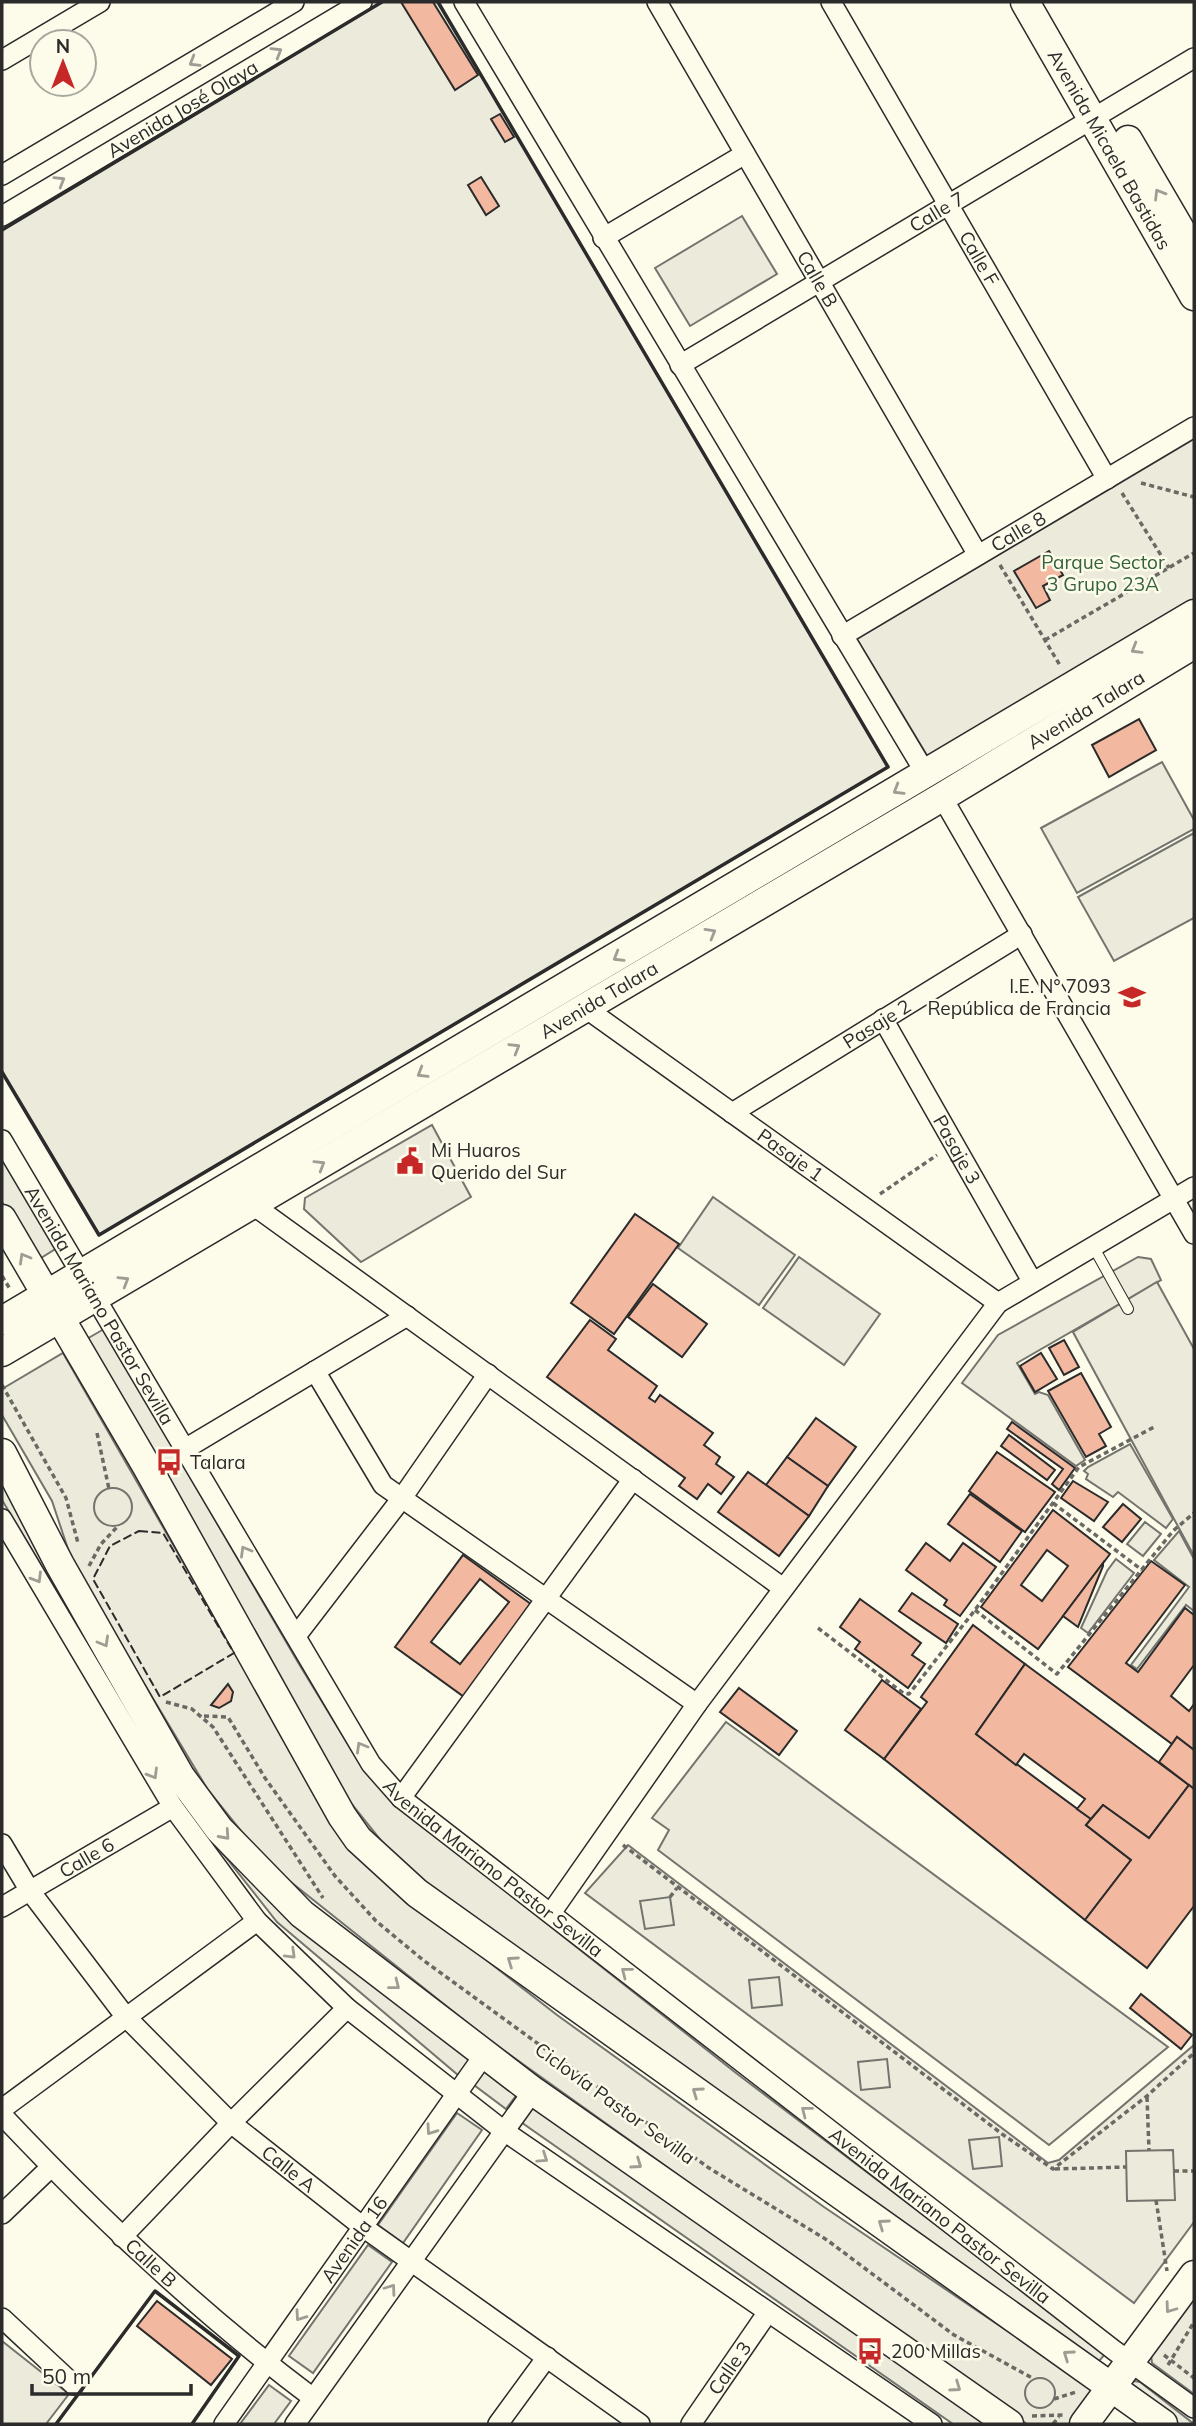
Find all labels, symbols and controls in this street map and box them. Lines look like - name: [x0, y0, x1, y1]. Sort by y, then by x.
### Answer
- north arrow: [28, 28, 98, 98]
- text: N: [56, 34, 70, 58]
- street label: Avenida Micaela Bastidas: [1043, 45, 1177, 254]
- one-way arrow: [270, 47, 283, 60]
- one-way arrow: [188, 53, 201, 66]
- street label: Avenida José Olaya: [103, 55, 262, 163]
- one-way arrow: [53, 176, 66, 189]
- street label: Calle 7: [905, 186, 969, 237]
- one-way arrow: [1155, 188, 1168, 201]
- street label: Calle F: [954, 227, 1005, 290]
- street label: Calle B: [792, 246, 843, 311]
- street label: Calle 8: [986, 506, 1050, 557]
- park label: Parque Sector 3 Grupo 23A: [1041, 550, 1165, 596]
- one-way arrow: [1130, 641, 1143, 654]
- street label: Avenida Talara: [1023, 665, 1149, 754]
- one-way arrow: [892, 782, 905, 795]
- one-way arrow: [704, 928, 717, 941]
- one-way arrow: [613, 948, 626, 961]
- street label: Avenida Talara: [535, 956, 662, 1044]
- place label: I.E. N° 7093 República de Francia: [927, 974, 1111, 1020]
- school or university icon: I.E. N° 7093 República de Francia: [1117, 982, 1147, 1012]
- street label: Pasaje 2: [838, 994, 915, 1054]
- one-way arrow: [508, 1044, 521, 1057]
- one-way arrow: [417, 1064, 430, 1077]
- street label: Pasaje 3: [928, 1111, 986, 1188]
- street label: Pasaje 1: [753, 1123, 828, 1186]
- place label: Mi Huaros Querido del Sur: [431, 1138, 567, 1184]
- public building icon: Mi Huaros Querido del Sur: [395, 1146, 425, 1176]
- one-way arrow: [312, 1160, 325, 1173]
- street label: Avenida Mariano Pastor Sevilla: [20, 1181, 180, 1429]
- one-way arrow: [19, 1252, 32, 1265]
- one-way arrow: [117, 1277, 130, 1290]
- bus stop icon: Talara: [154, 1447, 184, 1477]
- place label: Talara: [190, 1450, 246, 1474]
- one-way arrow: [241, 1545, 254, 1558]
- one-way arrow: [28, 1571, 41, 1584]
- one-way arrow: [96, 1635, 109, 1648]
- one-way arrow: [356, 1741, 369, 1754]
- one-way arrow: [145, 1766, 158, 1779]
- street label: Avenida Mariano Pastor Sevilla: [378, 1774, 608, 1962]
- one-way arrow: [217, 1826, 229, 1839]
- street label: Calle 6: [55, 1832, 118, 1883]
- one-way arrow: [282, 1945, 295, 1958]
- one-way arrow: [507, 1956, 519, 1969]
- one-way arrow: [622, 1967, 634, 1980]
- one-way arrow: [387, 1977, 399, 1990]
- street label: Ciclovía Pastor Sevilla: [530, 2037, 700, 2169]
- one-way arrow: [692, 2088, 705, 2100]
- one-way arrow: [801, 2107, 814, 2120]
- one-way arrow: [427, 2122, 439, 2135]
- street label: Avenida Mariano Pastor Sevilla: [824, 2122, 1056, 2309]
- street label: Calle A: [257, 2140, 321, 2197]
- one-way arrow: [535, 2150, 548, 2162]
- one-way arrow: [629, 2156, 642, 2168]
- street label: Avenida 16: [316, 2191, 393, 2287]
- one-way arrow: [878, 2220, 891, 2232]
- street label: Calle B: [120, 2233, 182, 2292]
- one-way arrow: [383, 2284, 395, 2297]
- one-way arrow: [1166, 2300, 1178, 2313]
- one-way arrow: [296, 2308, 308, 2321]
- street label: Calle 3: [703, 2336, 756, 2399]
- bus stop icon: 200 Millas: [855, 2336, 885, 2366]
- place label: 200 Millas: [891, 2339, 981, 2363]
- one-way arrow: [1063, 2351, 1076, 2363]
- scale bar: [32, 2352, 191, 2396]
- text: 50 m: [42, 2363, 91, 2389]
- one-way arrow: [948, 2379, 961, 2391]

